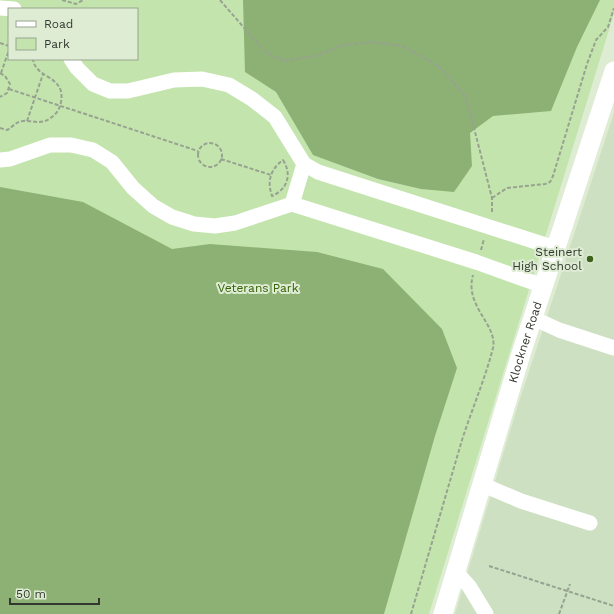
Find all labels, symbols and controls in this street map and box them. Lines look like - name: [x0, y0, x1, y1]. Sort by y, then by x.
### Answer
- legend: [8, 8, 138, 60]
- text: Road: [44, 17, 73, 31]
- text: Park: [44, 37, 70, 51]
- place label: Steinert High School: [512, 245, 582, 273]
- marker: Steinert High School: [585, 254, 595, 264]
- park label: Veterans Park: [217, 281, 299, 295]
- street label: Klockner Road: [506, 300, 545, 385]
- scale bar: [10, 580, 99, 606]
- text: 50 m: [16, 587, 46, 601]

